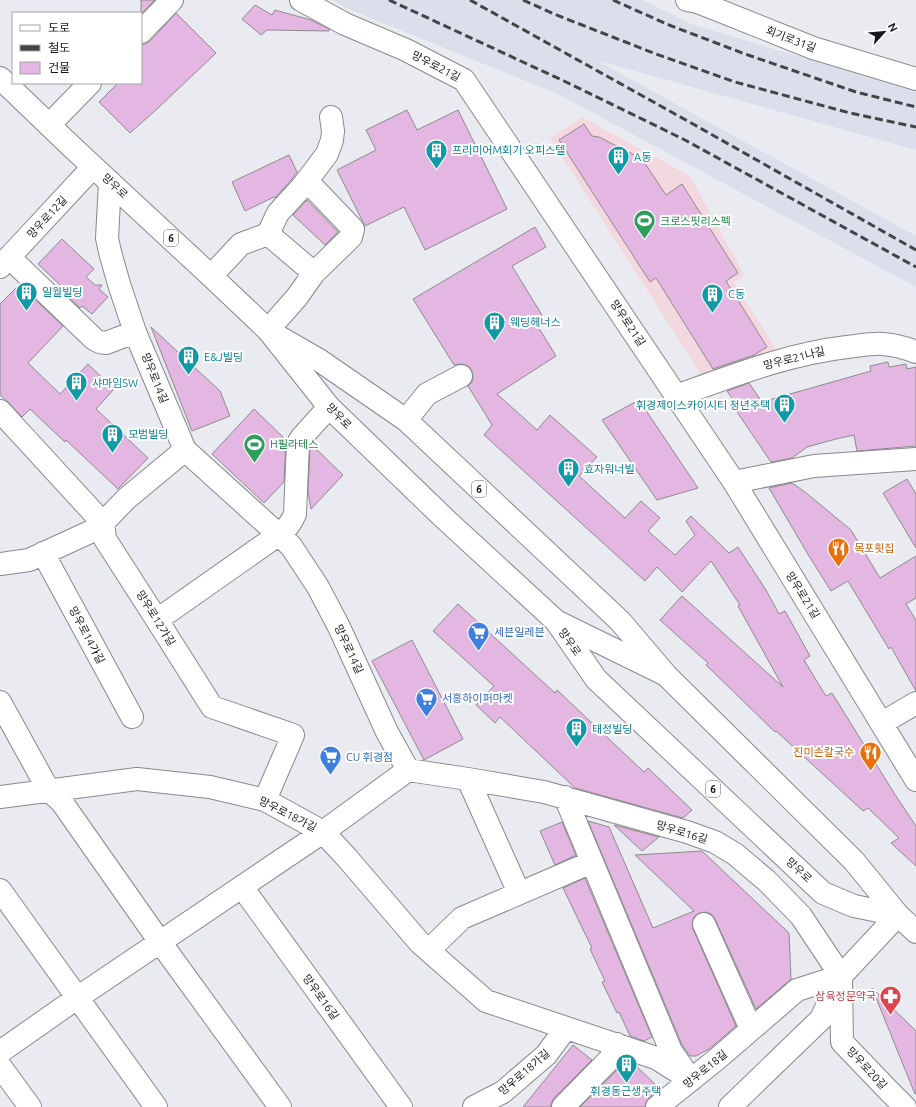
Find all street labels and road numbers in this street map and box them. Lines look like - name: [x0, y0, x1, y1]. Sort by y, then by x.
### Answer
- street label: 회기로31길: [764, 24, 818, 54]
- street label: 망우로21길: [410, 49, 462, 83]
- street label: 망우로: [100, 171, 130, 201]
- street label: 망우로12길: [25, 194, 69, 240]
- road number: 6: [164, 230, 178, 246]
- street label: 망우로21길: [608, 298, 648, 348]
- street label: 망우로21나길: [762, 345, 826, 371]
- street label: 망우로14길: [140, 351, 170, 405]
- street label: 망우로: [324, 401, 354, 431]
- road number: 6: [472, 481, 486, 497]
- street label: 망우로21길: [784, 569, 822, 621]
- street label: 망우로12가길: [134, 588, 178, 648]
- street label: 망우로14가길: [67, 604, 107, 666]
- street label: 망우로14길: [332, 622, 366, 676]
- street label: 망우로: [556, 626, 584, 658]
- road number: 6: [706, 781, 720, 797]
- street label: 망우로18가길: [257, 794, 319, 834]
- street label: 망우로16길: [655, 819, 709, 845]
- street label: 망우로: [784, 855, 814, 885]
- street label: 망우로16길: [301, 972, 341, 1022]
- street label: 망우로20길: [845, 1045, 889, 1091]
- street label: 망우로18가길: [496, 1047, 552, 1097]
- street label: 망우로18길: [681, 1048, 729, 1090]

